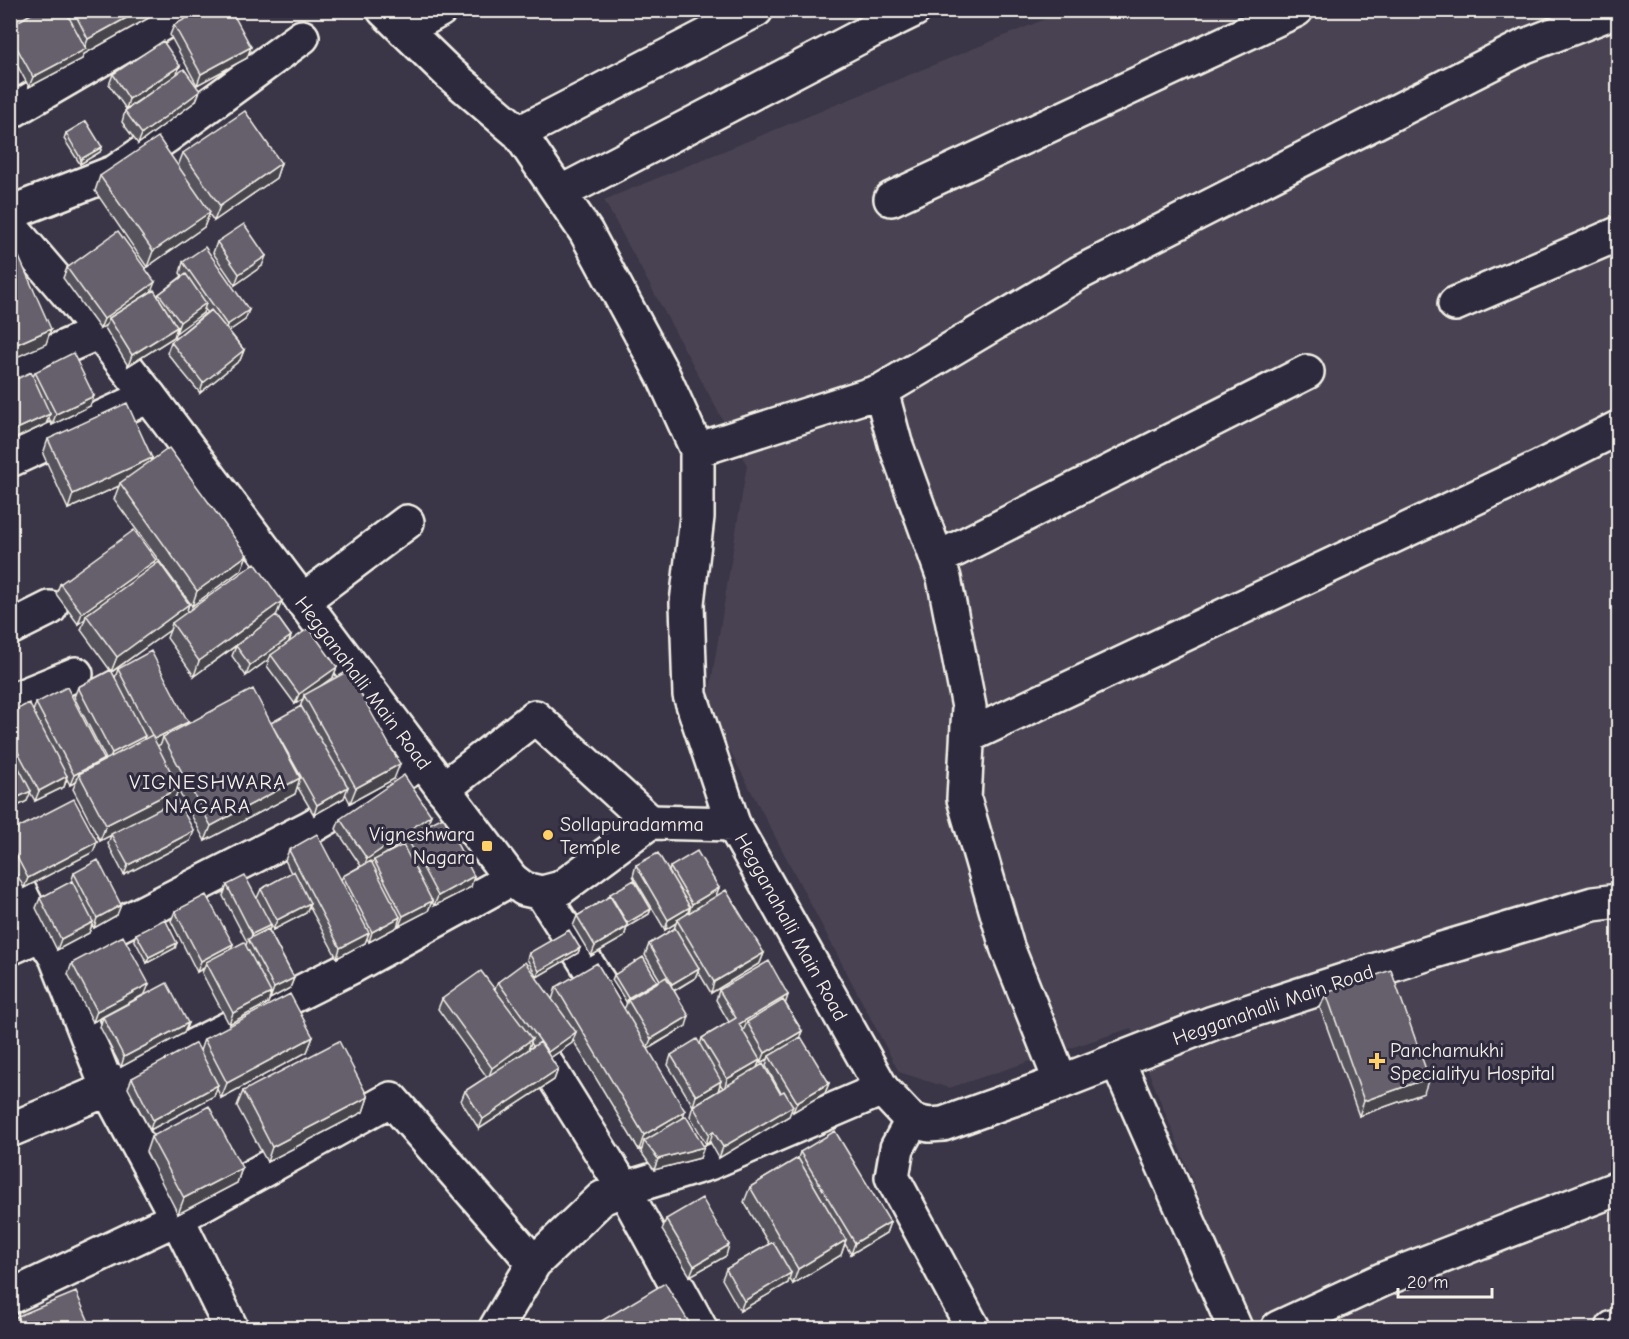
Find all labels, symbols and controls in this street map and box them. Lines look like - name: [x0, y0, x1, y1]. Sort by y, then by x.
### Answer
- street label: Hegganahalli Main Road: [290, 592, 436, 774]
- district label: VIGNESHWARA NAGARA: [129, 770, 287, 818]
- place label: Sollapuradamma Temple: [560, 813, 704, 859]
- place label: Vigneshwara Nagara: [369, 823, 475, 869]
- marker: Sollapuradamma Temple: [541, 828, 555, 842]
- street label: Hegganahalli Main Road: [730, 829, 852, 1025]
- marker: Vigneshwara Nagara: [480, 839, 494, 853]
- street label: Hegganahalli Main Road: [1170, 960, 1376, 1050]
- place label: Panchamukhi Specialityu Hospital: [1390, 1039, 1555, 1085]
- marker: Panchamukhi Specialityu Hospital: [1368, 1052, 1386, 1070]
- scale bar: [1398, 1261, 1492, 1299]
- text: 20 m: [1407, 1272, 1448, 1293]

